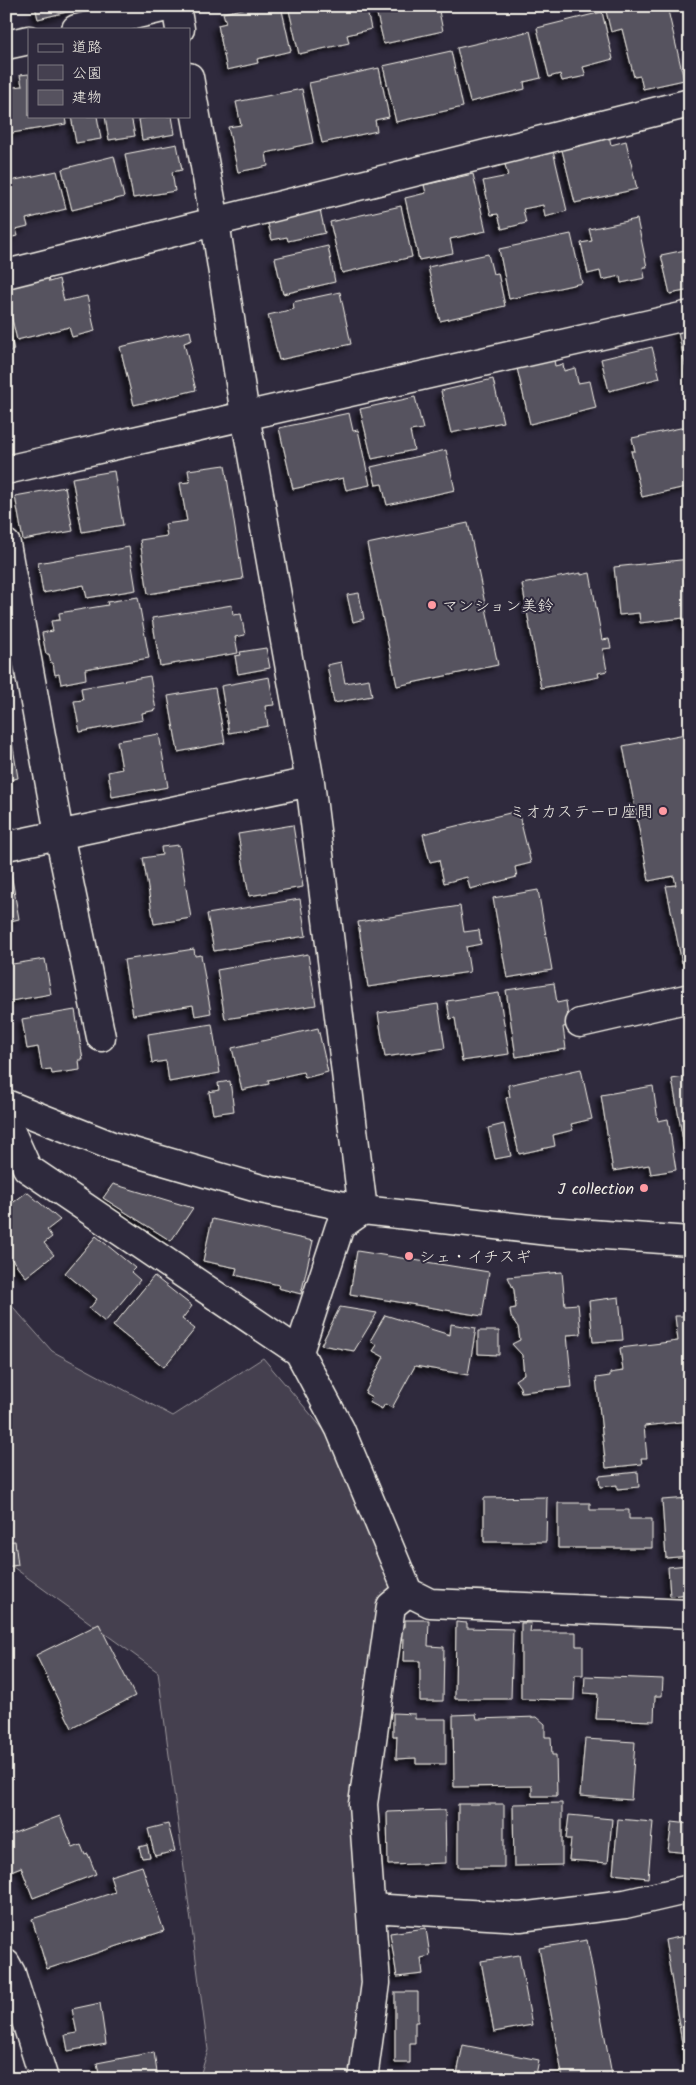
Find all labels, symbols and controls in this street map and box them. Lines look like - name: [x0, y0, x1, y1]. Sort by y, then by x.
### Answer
- legend: [28, 28, 190, 118]
- text: 道路: [72, 36, 102, 60]
- text: 公園: [72, 62, 102, 86]
- text: 建物: [72, 86, 102, 110]
- place label: マンション美鈴: [442, 594, 553, 619]
- marker: マンション美鈴: [426, 599, 438, 611]
- place label: ミオカステーロ座間: [509, 800, 653, 825]
- marker: ミオカステーロ座間: [657, 805, 669, 817]
- place label: J collection: [558, 1177, 634, 1202]
- marker: J collection: [638, 1182, 650, 1194]
- place label: シェ・イチスギ: [419, 1245, 531, 1270]
- marker: シェ・イチスギ: [403, 1250, 415, 1262]

